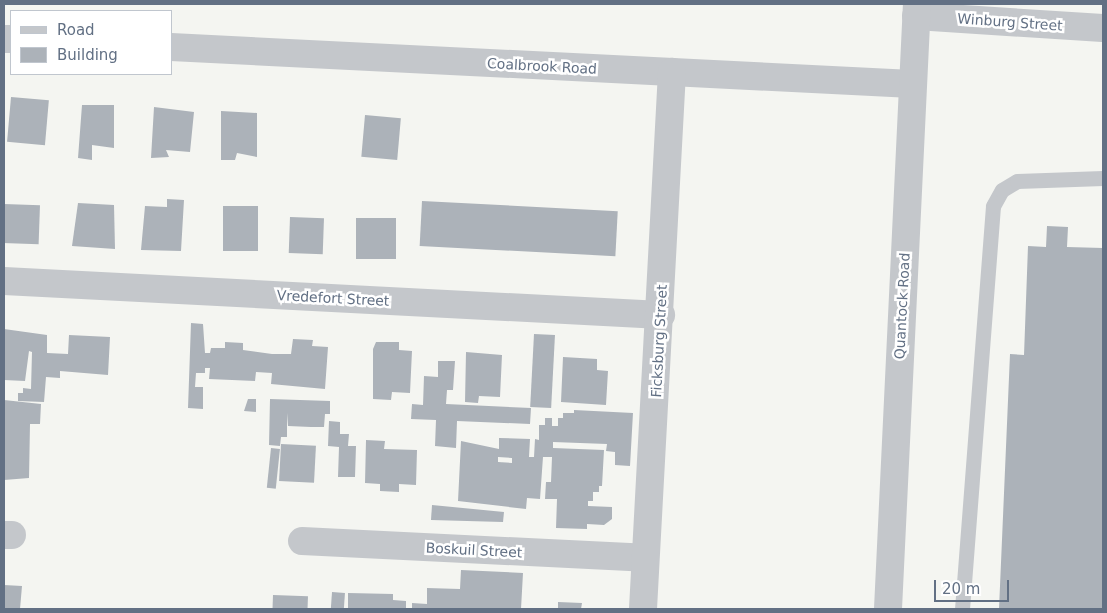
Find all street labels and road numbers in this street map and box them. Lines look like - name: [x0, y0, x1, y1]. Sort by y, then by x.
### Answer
- street label: Winburg Street: [957, 10, 1063, 34]
- street label: Coalbrook Road: [487, 55, 597, 77]
- street label: Quantock Road: [891, 252, 913, 360]
- street label: Ficksburg Street: [648, 284, 670, 398]
- street label: Vredefort Street: [276, 287, 390, 309]
- street label: Boskuil Street: [425, 539, 523, 561]

